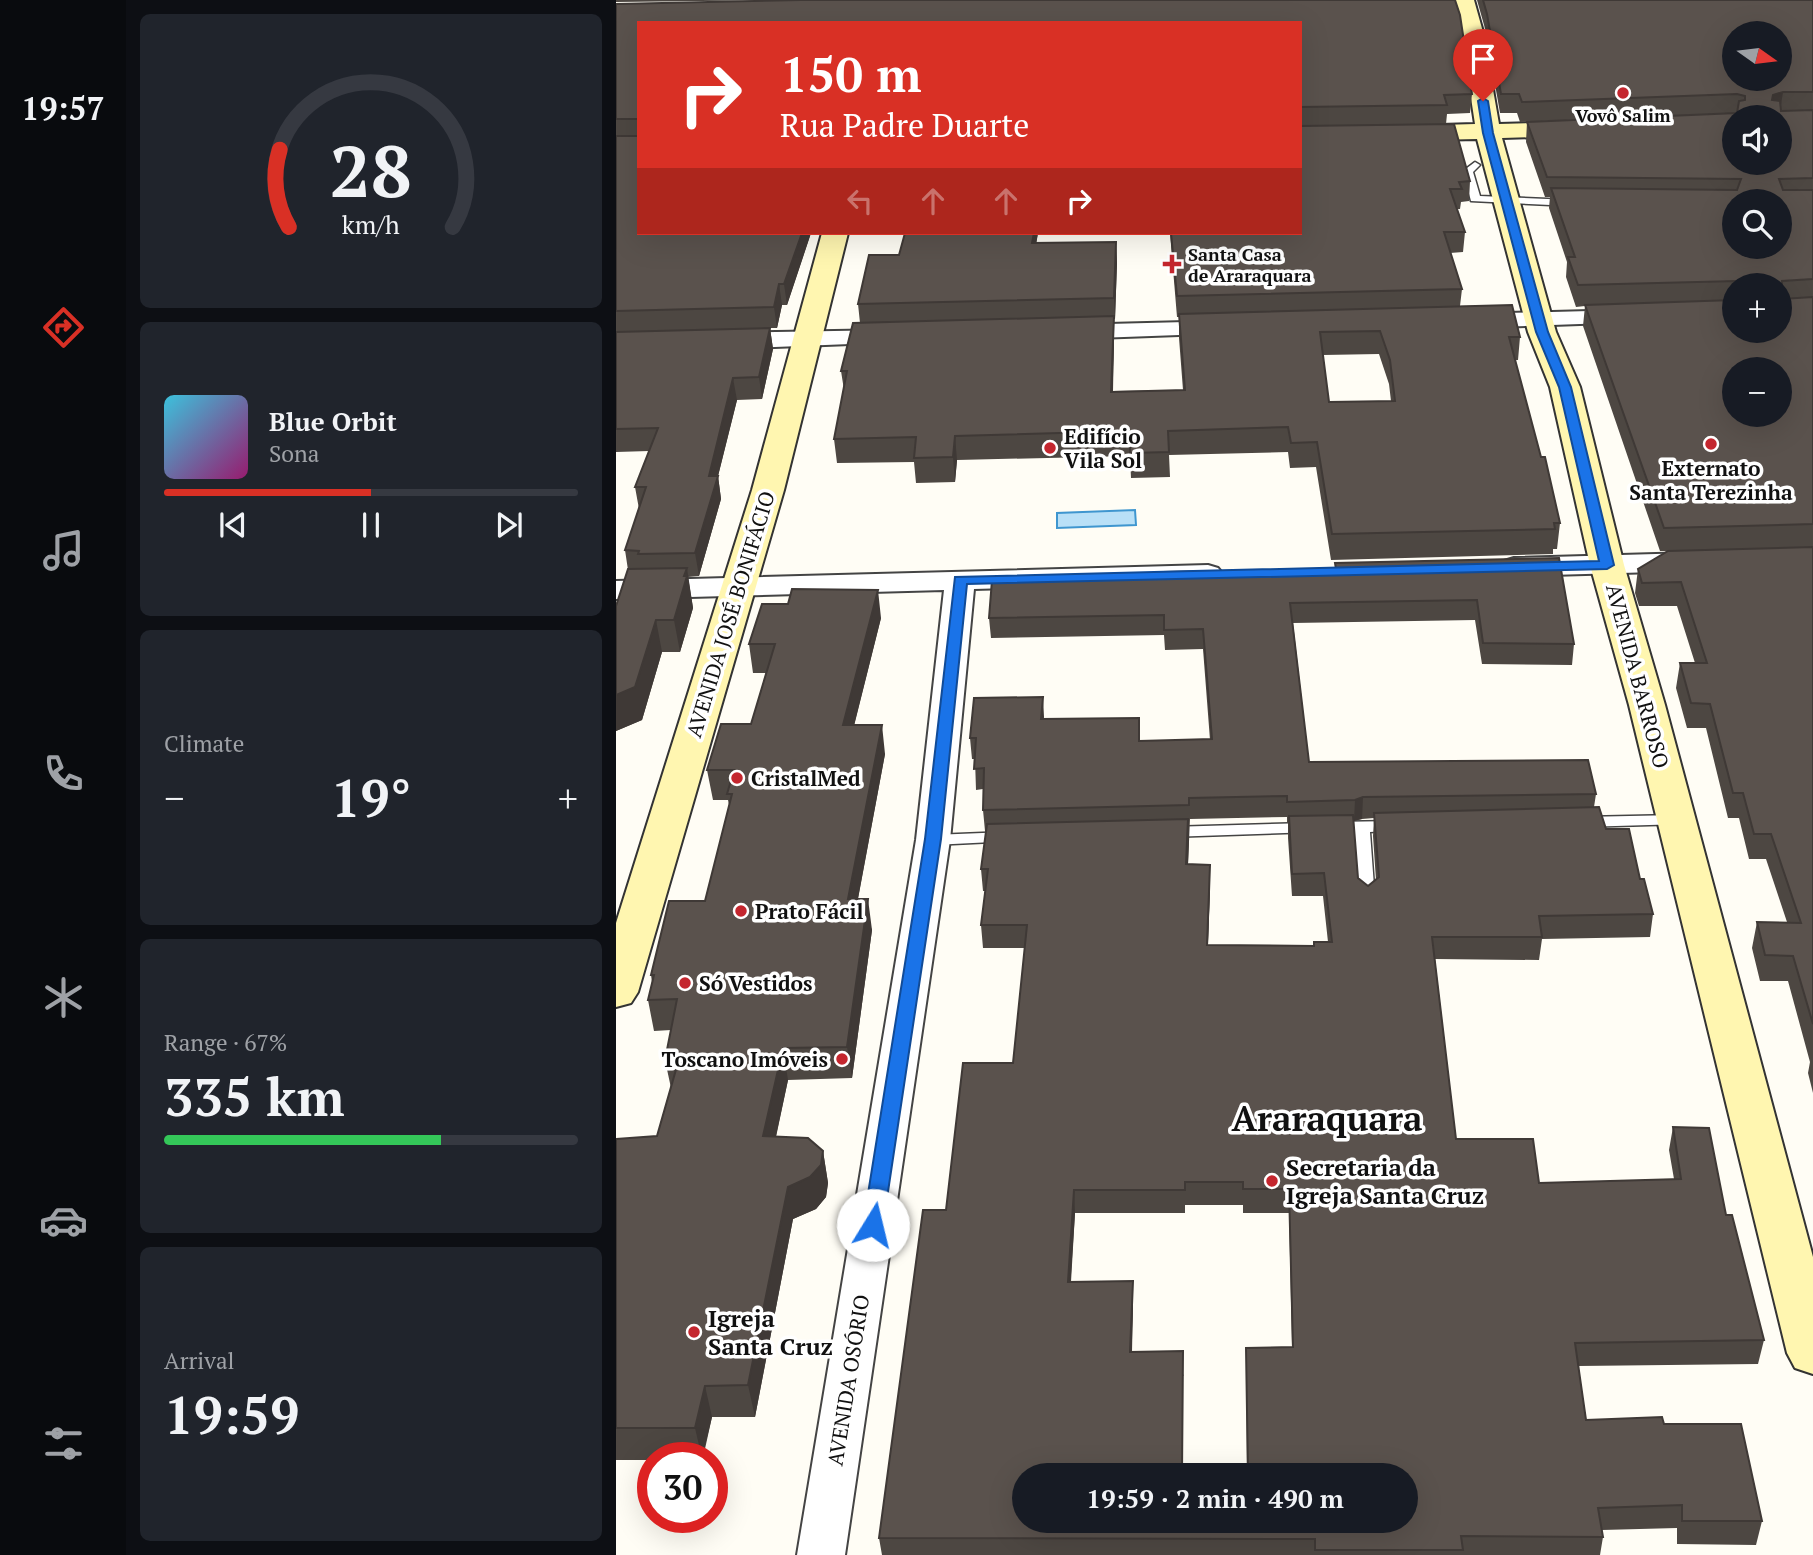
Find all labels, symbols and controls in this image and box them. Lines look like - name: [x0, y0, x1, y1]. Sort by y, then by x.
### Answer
- north arrow: [1722, 21, 1792, 91]
- map controls: [1722, 21, 1792, 427]
- pin: [1453, 29, 1513, 101]
- icon: arrive: [1464, 40, 1502, 78]
- text: 150 m: [780, 41, 922, 106]
- icon: right: [665, 49, 756, 140]
- marker: Vovô Salim: [1615, 85, 1631, 101]
- text: 19:57: [21, 87, 105, 129]
- place label: Vovô Salim: [1575, 103, 1671, 127]
- text: Rua Padre Duarte: [780, 104, 1029, 146]
- button: sound: [1722, 105, 1792, 175]
- text: 28: [330, 121, 412, 218]
- icon: left: [841, 182, 879, 220]
- icon: ahead: [914, 182, 952, 220]
- icon: ahead: [987, 182, 1025, 220]
- icon: right: [1060, 182, 1098, 220]
- button: search: [1722, 189, 1792, 259]
- text: km/h: [342, 208, 400, 241]
- place label: Santa Casa de Araraquara: [1188, 242, 1311, 287]
- marker: Santa Casa de Araraquara: [1162, 254, 1182, 274]
- button: +: [1722, 273, 1792, 343]
- icon: directions: [39, 303, 88, 352]
- button: −: [1722, 357, 1792, 427]
- text: Blue Orbit: [269, 404, 397, 438]
- place label: Edifício Vila Sol: [1064, 422, 1142, 474]
- marker: Externato Santa Terezinha: [1703, 436, 1719, 452]
- text: Sona: [269, 438, 319, 469]
- marker: Edifício Vila Sol: [1042, 440, 1058, 456]
- place label: Externato Santa Terezinha: [1629, 454, 1793, 506]
- street label: AVENIDA JOSÉ BONIFÁCIO: [679, 487, 781, 741]
- icon: previous: [214, 506, 252, 544]
- icon: pause: [352, 506, 390, 544]
- icon: next: [490, 506, 528, 544]
- icon: music: [39, 526, 88, 575]
- street label: AVENIDA BARROSO: [1600, 581, 1676, 771]
- text: Climate: [164, 728, 244, 759]
- icon: phone: [39, 749, 88, 798]
- text: 19°: [331, 763, 411, 832]
- place label: CristalMed: [751, 764, 861, 792]
- marker: CristalMed: [729, 770, 745, 786]
- text: −: [164, 773, 184, 823]
- text: +: [558, 773, 578, 823]
- place label: Prato Fácil: [755, 897, 863, 925]
- marker: Prato Fácil: [733, 903, 749, 919]
- place label: Só Vestidos: [699, 969, 813, 997]
- icon: climate: [39, 973, 88, 1022]
- marker: Só Vestidos: [677, 975, 693, 991]
- text: Range · 67%: [164, 1027, 287, 1058]
- place label: Toscano Imóveis: [662, 1045, 828, 1073]
- marker: Toscano Imóveis: [834, 1051, 850, 1067]
- text: 335 km: [164, 1062, 345, 1131]
- district label: Araraquara: [1231, 1095, 1423, 1141]
- place label: Secretaria da Igreja Santa Cruz: [1286, 1151, 1484, 1211]
- marker: Secretaria da Igreja Santa Cruz: [1264, 1173, 1280, 1189]
- position arrow: [836, 1188, 910, 1262]
- icon: car: [39, 1196, 88, 1245]
- street label: AVENIDA OSÓRIO: [821, 1292, 875, 1468]
- place label: Igreja Santa Cruz: [708, 1302, 833, 1362]
- marker: Igreja Santa Cruz: [686, 1324, 702, 1340]
- text: Arrival: [164, 1345, 235, 1376]
- text: 19:59: [164, 1380, 299, 1449]
- icon: filters: [39, 1419, 88, 1468]
- speed limit sign: 30: [637, 1442, 728, 1533]
- text: 19:59 · 2 min · 490 m: [1086, 1481, 1344, 1515]

